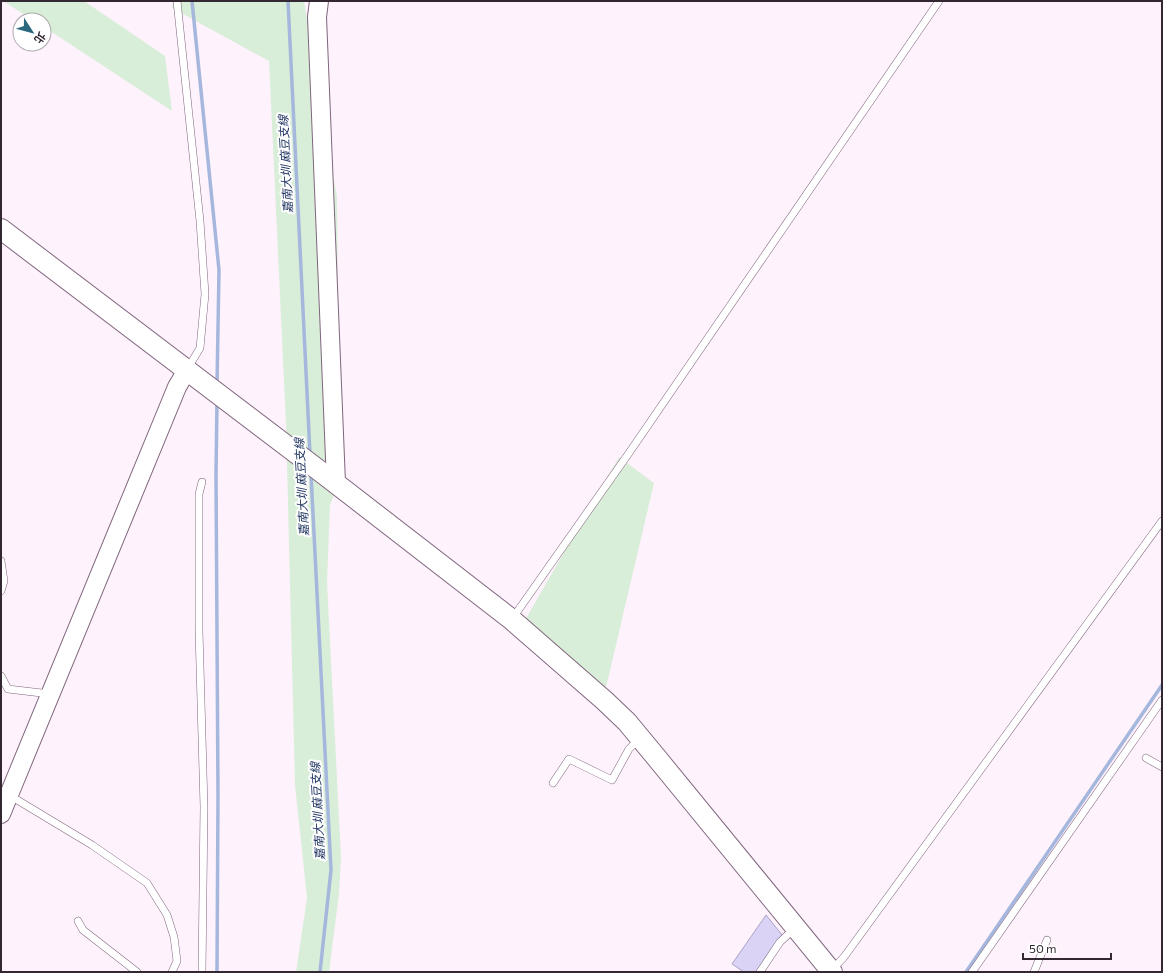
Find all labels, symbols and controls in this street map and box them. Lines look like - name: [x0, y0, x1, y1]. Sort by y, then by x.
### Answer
- north arrow: [12, 12, 52, 52]
- text: 北: [32, 30, 49, 46]
- water label: 嘉南大圳 麻豆支線: [275, 113, 295, 214]
- water label: 嘉南大圳 麻豆支線: [291, 436, 311, 537]
- water label: 嘉南大圳 麻豆支線: [307, 760, 327, 861]
- scale bar: [1023, 935, 1111, 961]
- text: 50 m: [1029, 941, 1057, 955]

